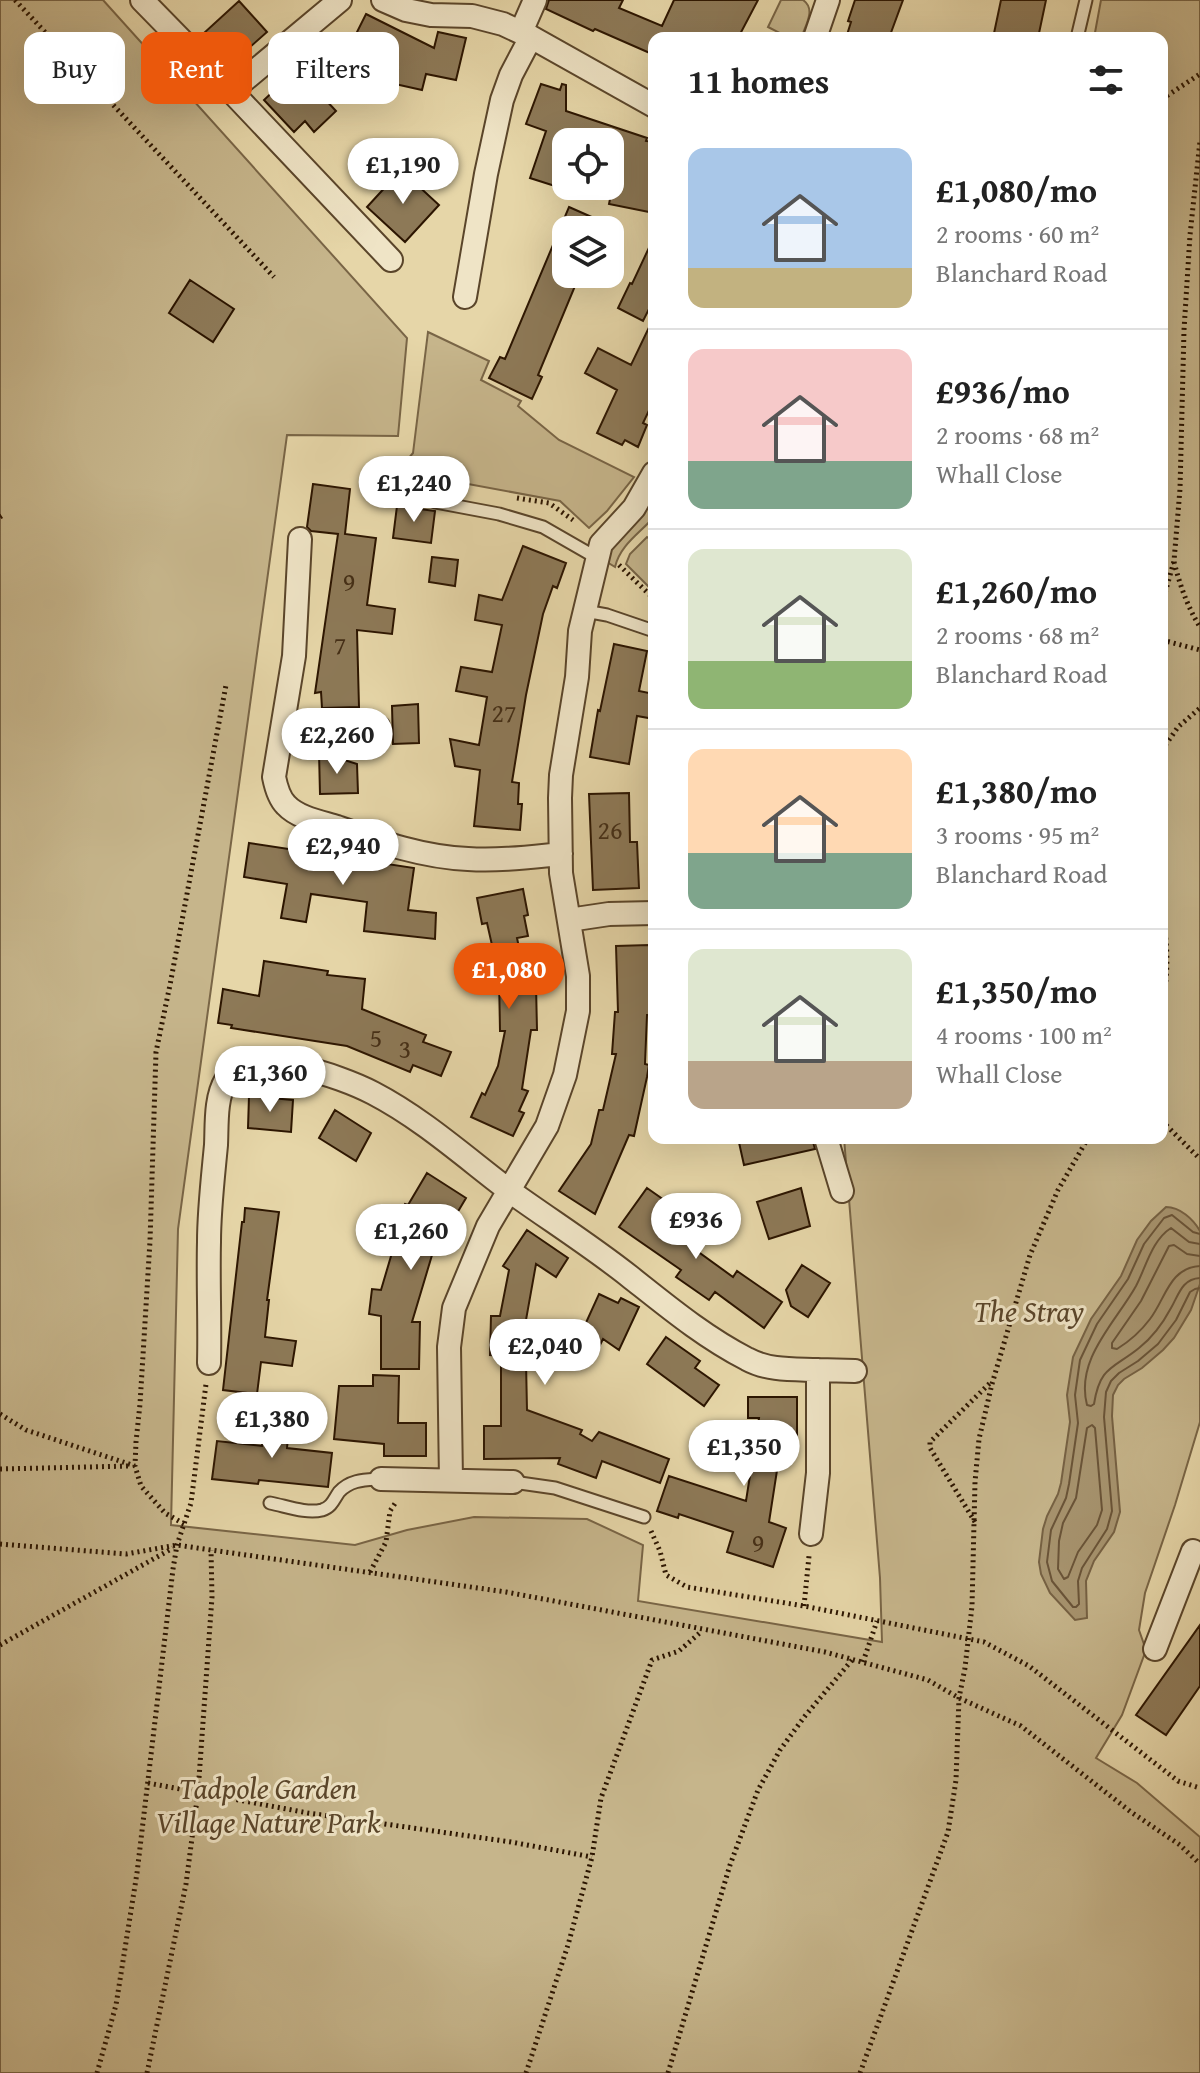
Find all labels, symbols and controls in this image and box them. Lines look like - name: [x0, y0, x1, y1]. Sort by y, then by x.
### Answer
- chip: Buy: [24, 32, 125, 104]
- chip: Rent: [141, 32, 252, 104]
- chip: Filters: [268, 32, 399, 104]
- text: 11 homes: [688, 56, 829, 105]
- icon: filters: [1084, 58, 1128, 102]
- map controls: [552, 128, 624, 288]
- button: locate: [552, 128, 624, 200]
- pin: £1,190: [338, 138, 468, 206]
- text: £1,190: [366, 144, 440, 183]
- text: £1,080/mo: [936, 165, 1097, 214]
- icon: home: [752, 180, 848, 276]
- text: 2 rooms · 60 m²: [936, 214, 1099, 253]
- button: layers: [552, 216, 624, 288]
- text: Blanchard Road: [936, 253, 1107, 292]
- text: £936/mo: [936, 366, 1070, 415]
- icon: home: [752, 381, 848, 477]
- text: 2 rooms · 68 m²: [936, 415, 1099, 454]
- text: Whall Close: [936, 454, 1063, 493]
- pin: £1,240: [349, 456, 479, 524]
- text: £1,240: [377, 462, 451, 501]
- house number: 9: [343, 562, 355, 601]
- text: £1,260/mo: [936, 566, 1097, 615]
- icon: home: [752, 581, 848, 677]
- text: 2 rooms · 68 m²: [936, 615, 1099, 654]
- house number: 7: [334, 625, 346, 664]
- text: Blanchard Road: [936, 654, 1107, 693]
- house number: 27: [491, 693, 517, 732]
- pin: £2,260: [272, 708, 402, 776]
- text: £2,260: [300, 714, 374, 753]
- text: £1,380/mo: [936, 766, 1097, 815]
- icon: home: [752, 781, 848, 877]
- house number: 26: [597, 810, 623, 849]
- text: 3 rooms · 95 m²: [936, 815, 1099, 854]
- pin: £2,940: [278, 819, 408, 887]
- text: £2,940: [306, 825, 380, 864]
- text: Blanchard Road: [936, 854, 1107, 893]
- pin: £1,080: [444, 943, 574, 1011]
- text: £1,080: [472, 949, 546, 988]
- text: £1,350/mo: [936, 966, 1097, 1015]
- icon: home: [752, 981, 848, 1077]
- text: 4 rooms · 100 m²: [936, 1015, 1112, 1054]
- house number: 5: [370, 1018, 382, 1057]
- house number: 3: [399, 1029, 411, 1068]
- pin: £1,360: [205, 1046, 335, 1114]
- text: £1,360: [233, 1052, 307, 1091]
- text: Whall Close: [936, 1054, 1063, 1093]
- pin: £936: [649, 1193, 743, 1261]
- text: £936: [669, 1199, 723, 1238]
- pin: £1,260: [346, 1204, 476, 1272]
- text: £1,260: [374, 1210, 448, 1249]
- park label: The Stray: [974, 1289, 1084, 1333]
- pin: £2,040: [480, 1319, 610, 1387]
- text: £2,040: [508, 1325, 582, 1364]
- pin: £1,380: [207, 1392, 337, 1460]
- text: £1,380: [235, 1398, 309, 1437]
- pin: £1,350: [679, 1420, 809, 1488]
- text: £1,350: [707, 1426, 781, 1465]
- house number: 9: [752, 1523, 764, 1562]
- park label: Tadpole Garden Village Nature Park: [156, 1766, 381, 1844]

